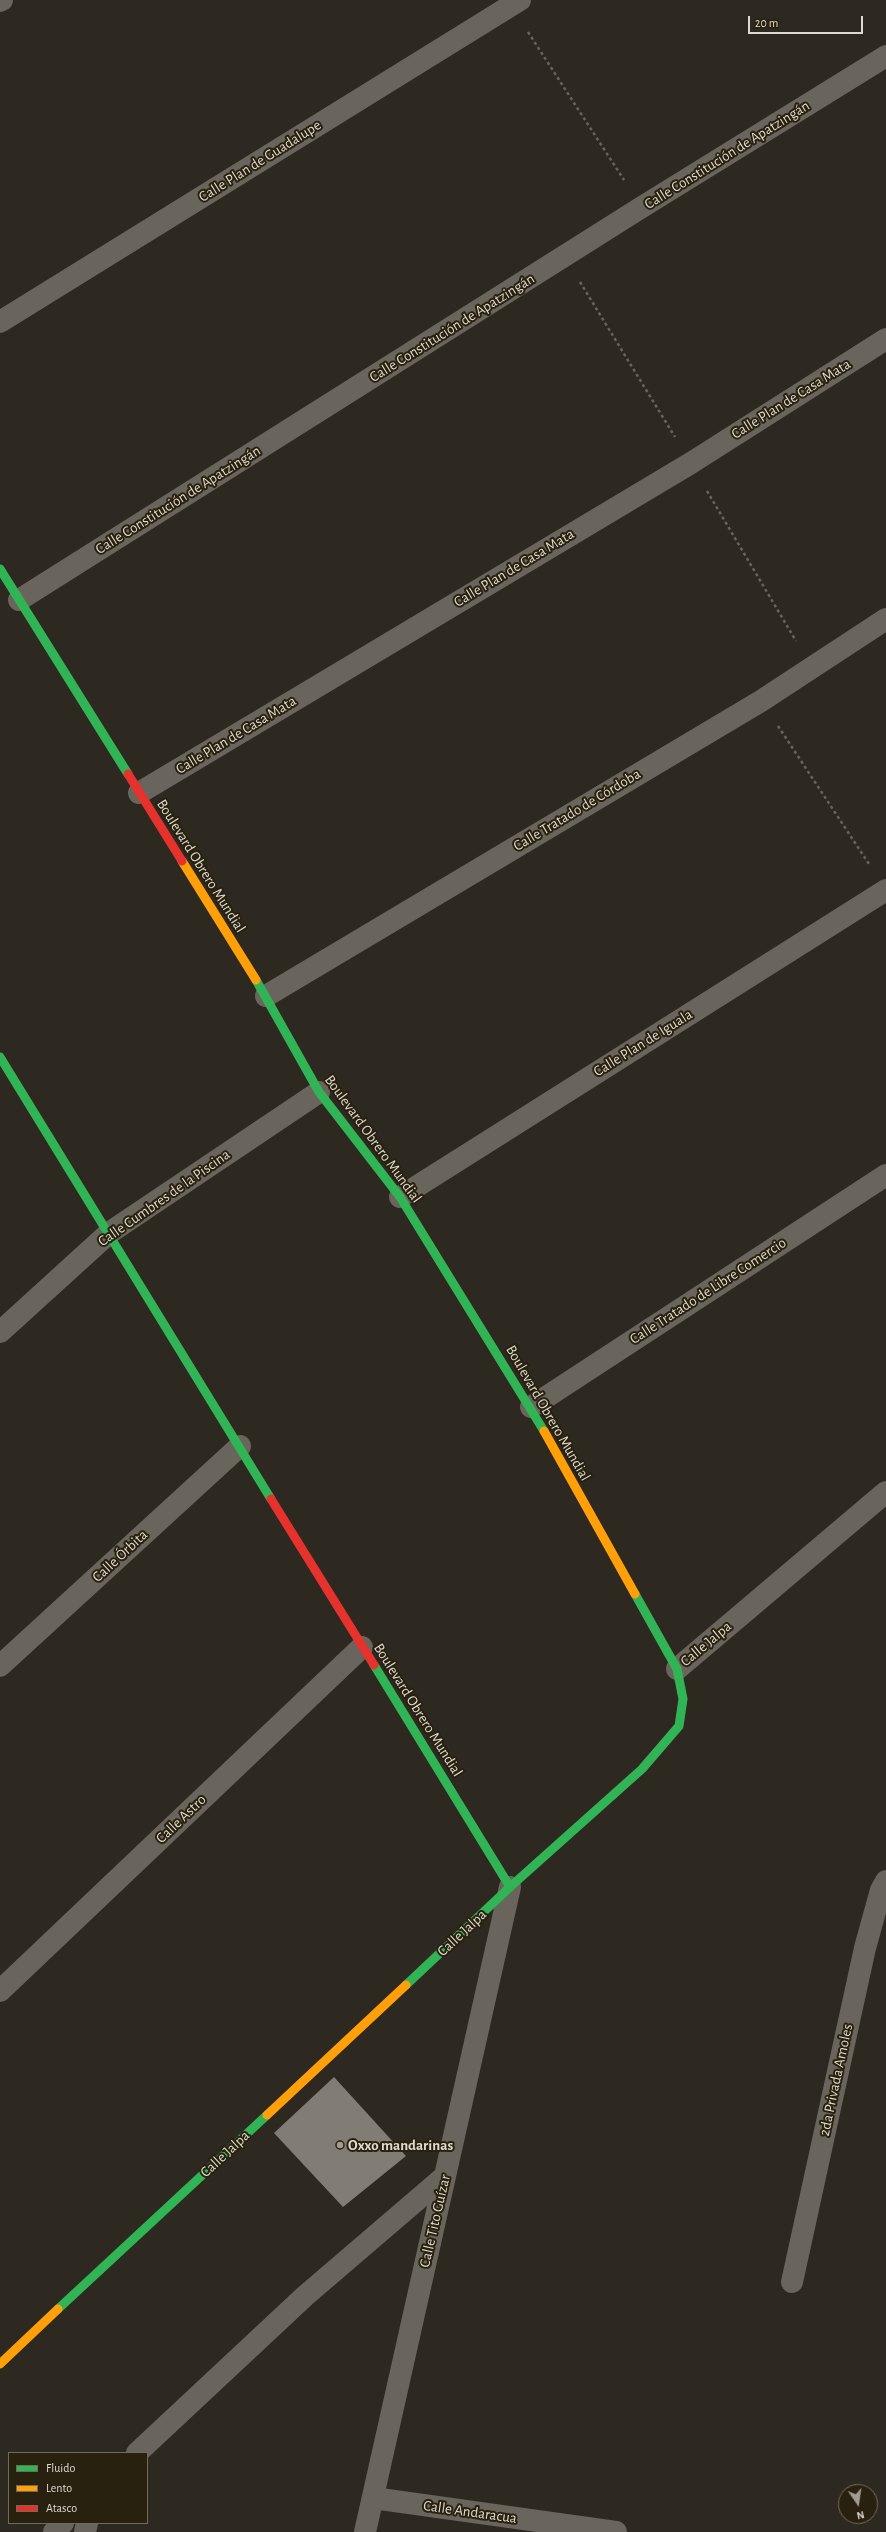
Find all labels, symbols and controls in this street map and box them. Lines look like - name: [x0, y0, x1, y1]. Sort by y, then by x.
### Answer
- scale bar: [750, 8, 865, 34]
- text: 20 m: [755, 17, 778, 29]
- street label: Calle Constitución de Apatzingán: [641, 97, 813, 213]
- street label: Calle Plan de Guadalupe: [195, 116, 325, 206]
- street label: Calle Constitución de Apatzingán: [366, 270, 538, 386]
- street label: Calle Plan de Casa Mata: [728, 355, 854, 443]
- street label: Calle Constitución de Apatzingán: [92, 442, 264, 558]
- street label: Calle Plan de Casa Mata: [451, 525, 577, 611]
- street label: Calle Plan de Casa Mata: [173, 692, 299, 778]
- street label: Calle Tratado de Córdoba: [510, 765, 644, 855]
- street label: Boulevard Obrero Mundial: [153, 796, 249, 936]
- street label: Calle Plan de Iguala: [590, 1005, 696, 1081]
- street label: Boulevard Obrero Mundial: [321, 1071, 425, 1207]
- street label: Calle Cumbres de la Piscina: [94, 1146, 234, 1250]
- street label: Calle Tratado de Libre Comercio: [626, 1234, 790, 1348]
- street label: Boulevard Obrero Mundial: [502, 1342, 594, 1484]
- street label: Calle Órbita: [89, 1526, 151, 1586]
- street label: Calle Jalpa: [677, 1617, 735, 1671]
- street label: Boulevard Obrero Mundial: [370, 1640, 466, 1780]
- street label: Calle Astro: [152, 1791, 210, 1847]
- street label: Calle Jalpa: [434, 1906, 490, 1960]
- street label: 2da Privada Amoles: [815, 2022, 857, 2138]
- street label: Calle Jalpa: [197, 2127, 253, 2181]
- place label: Oxxo mandarinas: [348, 2136, 453, 2154]
- marker: Oxxo mandarinas: [335, 2140, 345, 2150]
- street label: Calle Tito Guízar: [416, 2173, 454, 2269]
- legend: [8, 2452, 148, 2524]
- text: Fluido: [46, 2462, 75, 2474]
- text: Lento: [46, 2482, 72, 2494]
- north arrow: [838, 2484, 878, 2524]
- street label: Calle Andaracua: [422, 2497, 518, 2527]
- text: Atasco: [46, 2502, 77, 2514]
- text: N: [856, 2509, 866, 2521]

